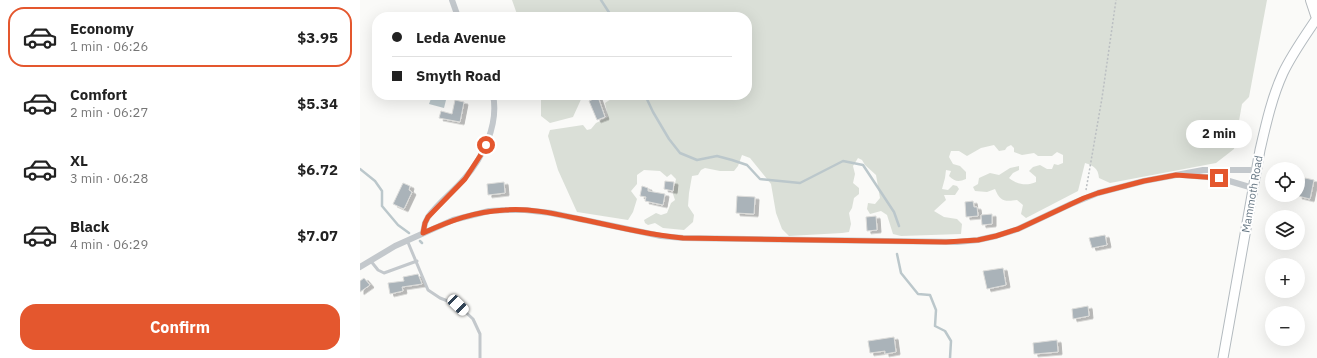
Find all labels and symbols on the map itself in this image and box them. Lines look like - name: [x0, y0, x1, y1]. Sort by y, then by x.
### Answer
- callout: 2 min: [1186, 120, 1252, 148]
- route start: [477, 136, 495, 154]
- street label: Mammoth Road: [1238, 154, 1266, 234]
- route end: [1210, 169, 1228, 187]
- car: [445, 292, 471, 318]

